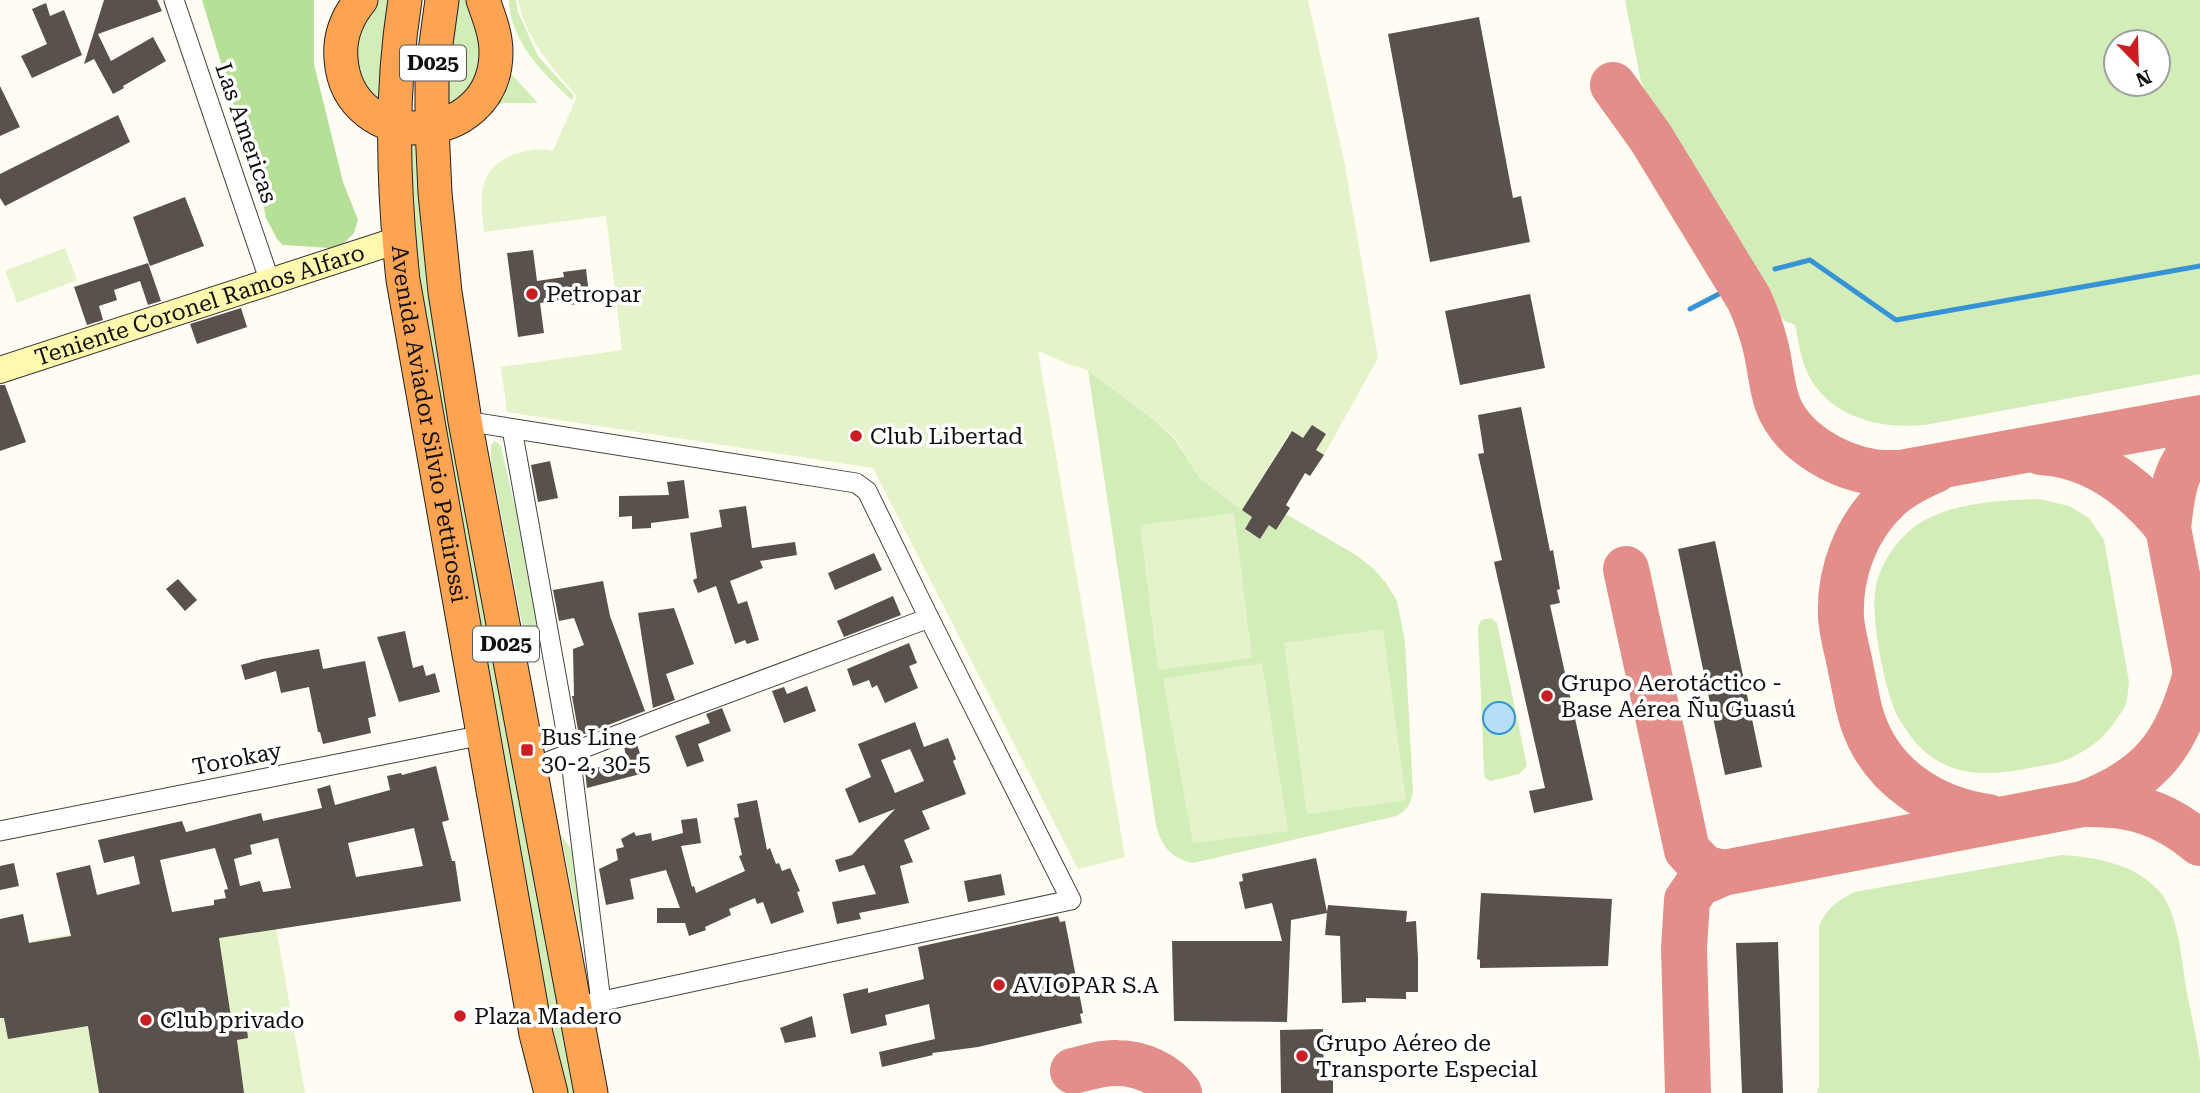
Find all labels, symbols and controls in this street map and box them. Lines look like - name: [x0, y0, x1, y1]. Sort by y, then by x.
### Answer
- north arrow: [2102, 28, 2172, 98]
- road number: D025: [400, 46, 466, 80]
- street label: Las Americas: [209, 59, 283, 207]
- text: N: [2132, 65, 2155, 92]
- street label: Teniente Coronel Ramos Alfaro: [31, 238, 368, 371]
- street label: Avenida Aviador Silvio Pettirossi: [386, 244, 473, 605]
- place label: Petropar: [546, 281, 642, 308]
- marker: Petropar: [524, 286, 540, 302]
- place label: Club Libertad: [870, 423, 1023, 450]
- marker: Club Libertad: [848, 428, 864, 444]
- road number: D025: [473, 626, 539, 662]
- place label: Grupo Aerotáctico - Base Aérea Ñu Guasú: [1561, 670, 1796, 723]
- marker: Grupo Aerotáctico - Base Aérea Ñu Guasú: [1539, 688, 1555, 704]
- place label: Bus Line 30-2, 30-5: [541, 724, 651, 777]
- street label: Torokay: [190, 737, 284, 781]
- marker: Bus Line 30-2, 30-5: [519, 742, 535, 758]
- place label: AVIOPAR S.A: [1013, 972, 1159, 999]
- marker: AVIOPAR S.A: [991, 977, 1007, 993]
- place label: Plaza Madero: [474, 1003, 622, 1030]
- place label: Club privado: [160, 1007, 304, 1034]
- marker: Plaza Madero: [452, 1008, 468, 1024]
- marker: Club privado: [138, 1012, 154, 1028]
- place label: Grupo Aéreo de Transporte Especial: [1316, 1030, 1538, 1083]
- marker: Grupo Aéreo de Transporte Especial: [1294, 1048, 1310, 1064]

